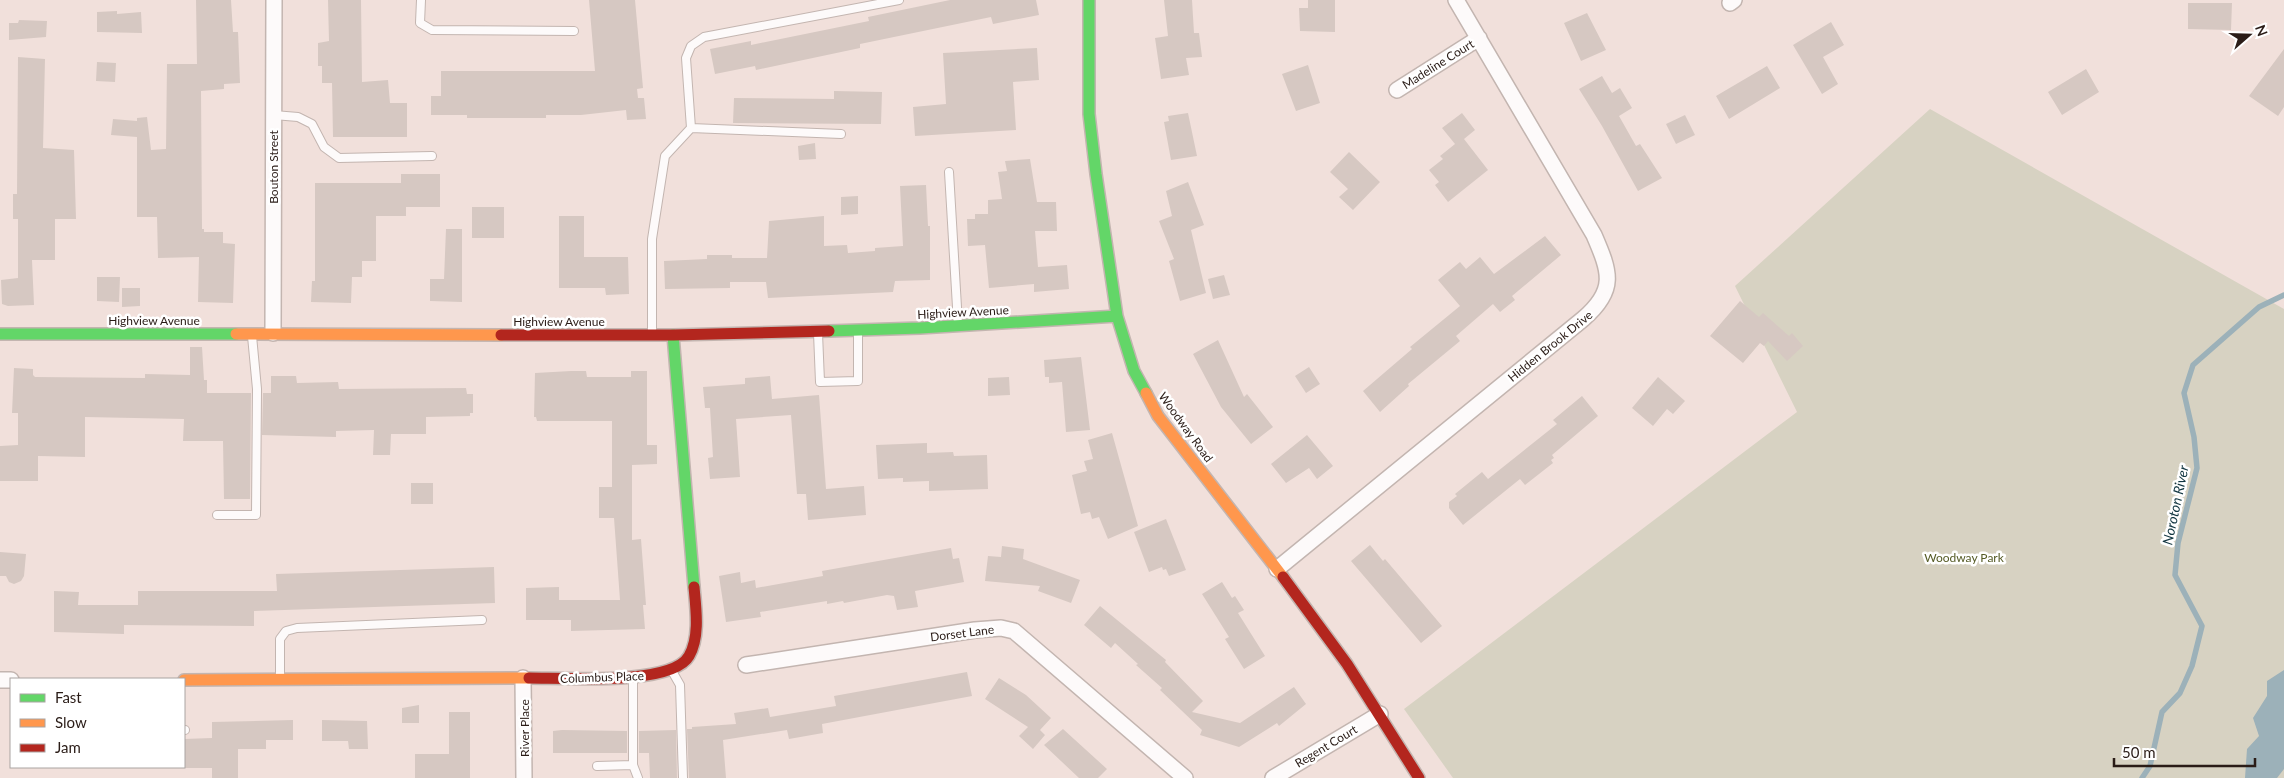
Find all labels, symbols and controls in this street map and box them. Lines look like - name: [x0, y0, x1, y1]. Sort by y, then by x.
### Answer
- north arrow: [2224, 10, 2274, 60]
- text: N: [2252, 22, 2272, 38]
- street label: Madeline Court: [1399, 36, 1477, 92]
- street label: Bouton Street: [266, 130, 281, 204]
- street label: Highview Avenue: [917, 302, 1009, 322]
- street label: Hidden Brook Drive: [1505, 307, 1595, 385]
- street label: Highview Avenue: [108, 313, 200, 328]
- street label: Highview Avenue: [513, 314, 605, 329]
- street label: Woodway Road: [1156, 389, 1216, 465]
- water label: Noroton River: [2158, 464, 2192, 546]
- park label: Woodway Park: [1924, 550, 2005, 565]
- street label: Dorset Lane: [929, 622, 995, 644]
- street label: Columbus Place: [560, 668, 644, 686]
- legend: [10, 678, 185, 768]
- text: Fast: [55, 688, 82, 706]
- street label: River Place: [517, 699, 532, 757]
- text: Slow: [55, 713, 87, 731]
- street label: Regent Court: [1292, 721, 1360, 770]
- scale bar: [2114, 736, 2255, 768]
- text: Jam: [55, 738, 81, 756]
- text: 50 m: [2122, 743, 2156, 761]

